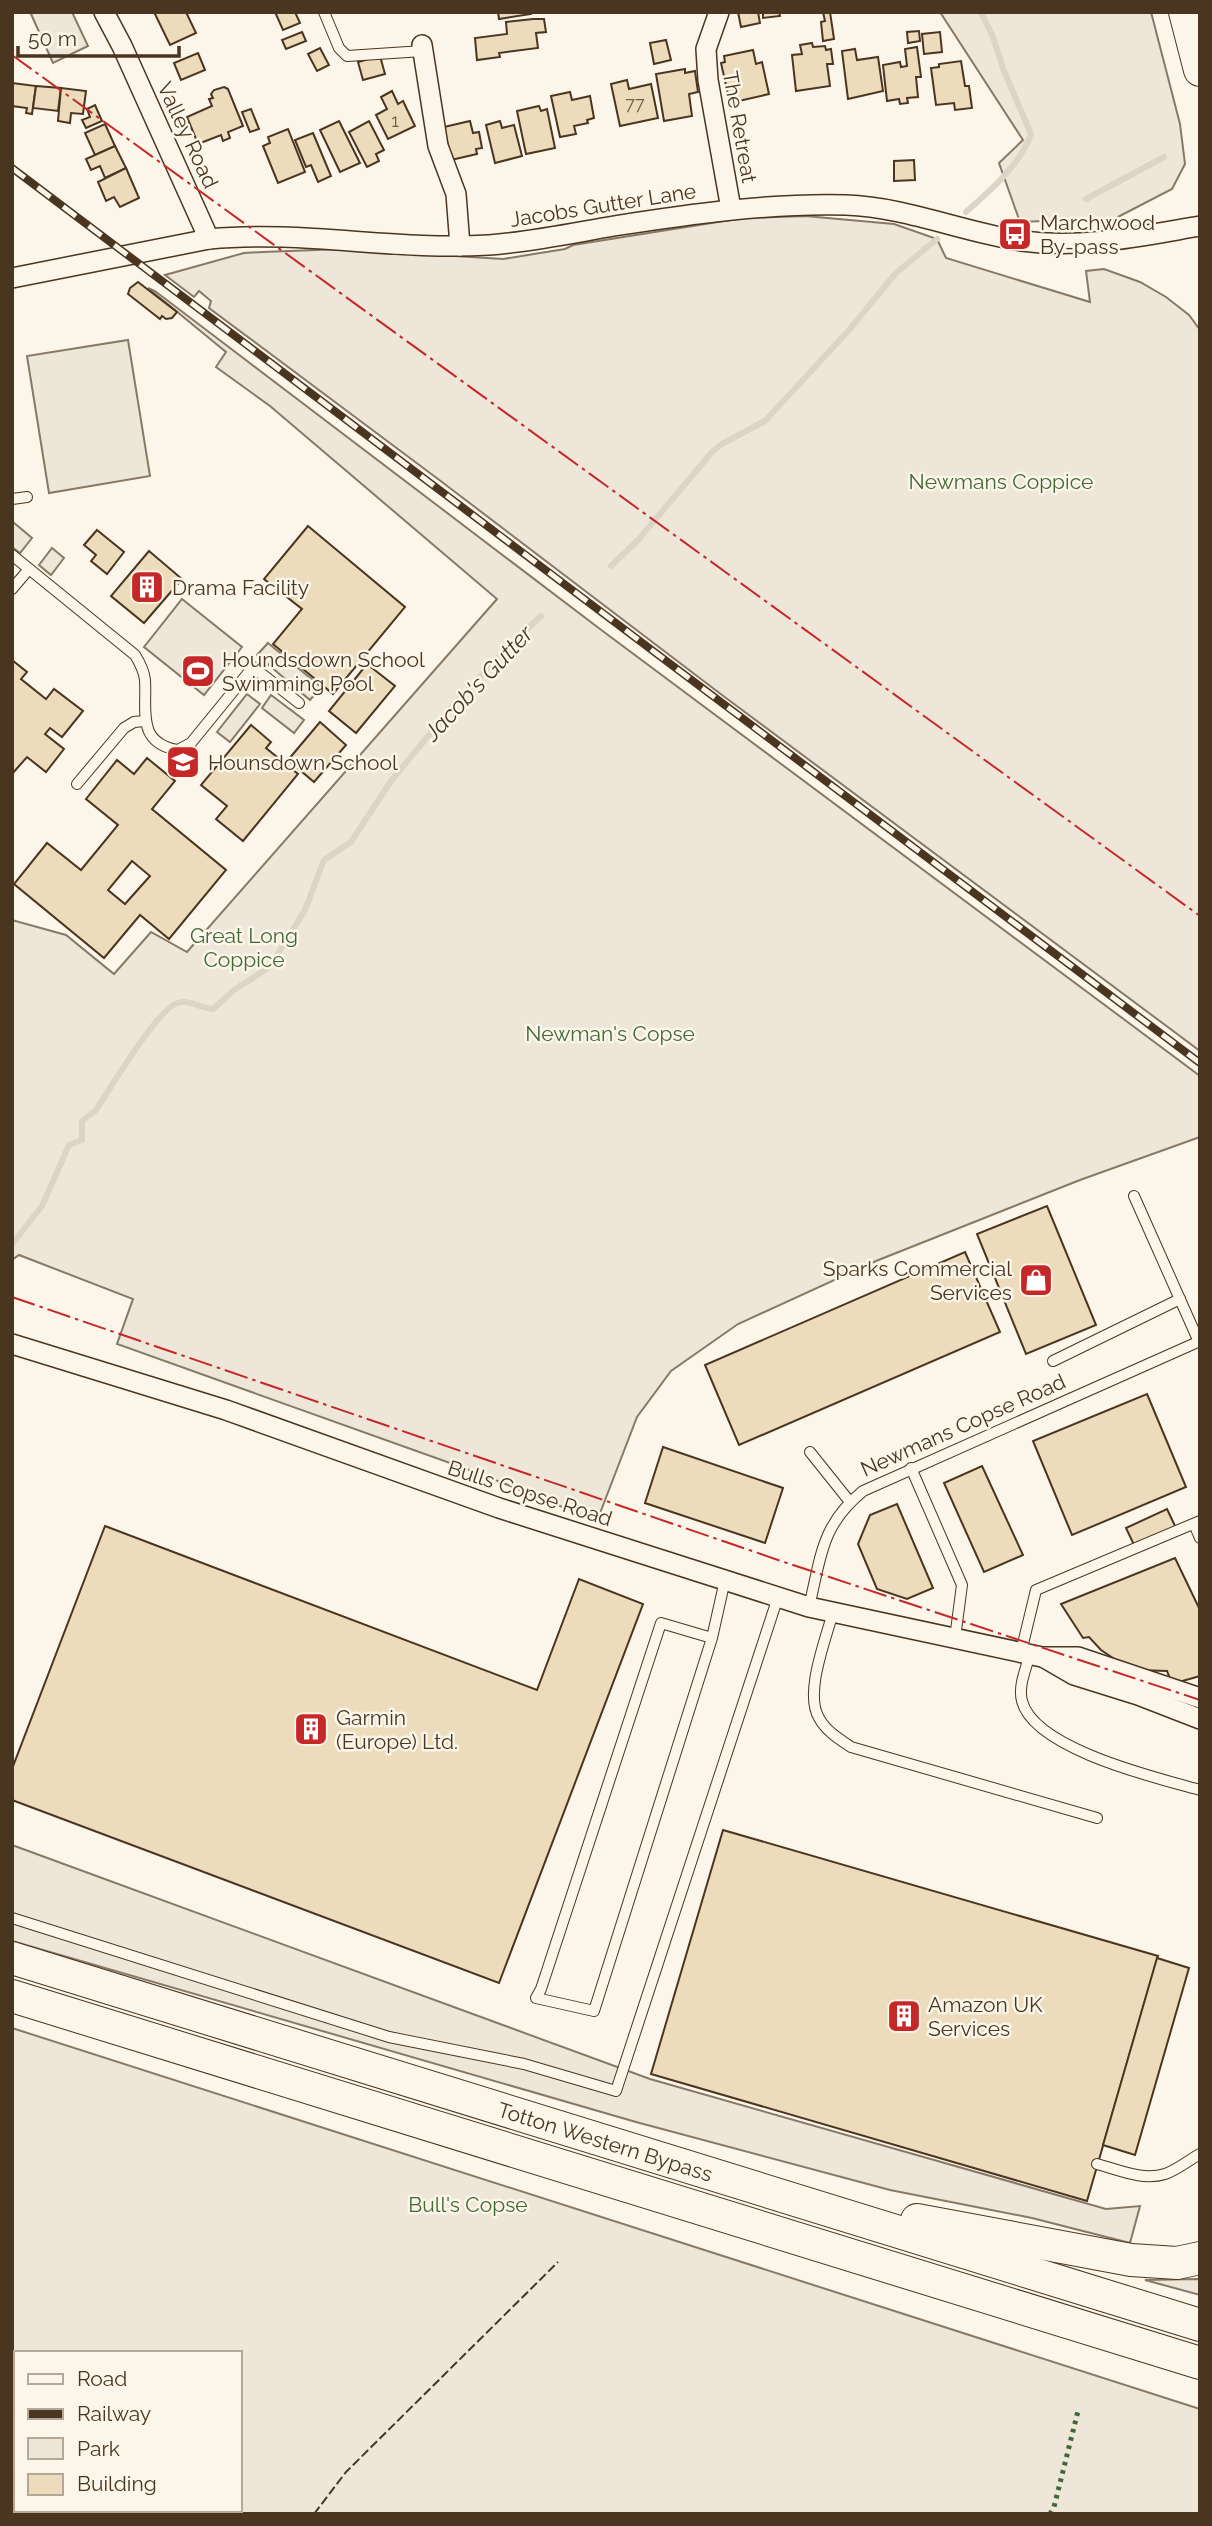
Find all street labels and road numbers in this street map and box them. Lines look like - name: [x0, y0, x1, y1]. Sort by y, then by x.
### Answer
- street label: The Retreat: [718, 69, 762, 185]
- street label: Valley Road: [152, 78, 224, 192]
- street label: Jacobs Gutter Lane: [508, 178, 698, 232]
- street label: Newmans Copse Road: [857, 1368, 1069, 1482]
- street label: Bulls Copse Road: [445, 1455, 615, 1531]
- street label: Totton Western Bypass: [495, 2096, 716, 2186]

